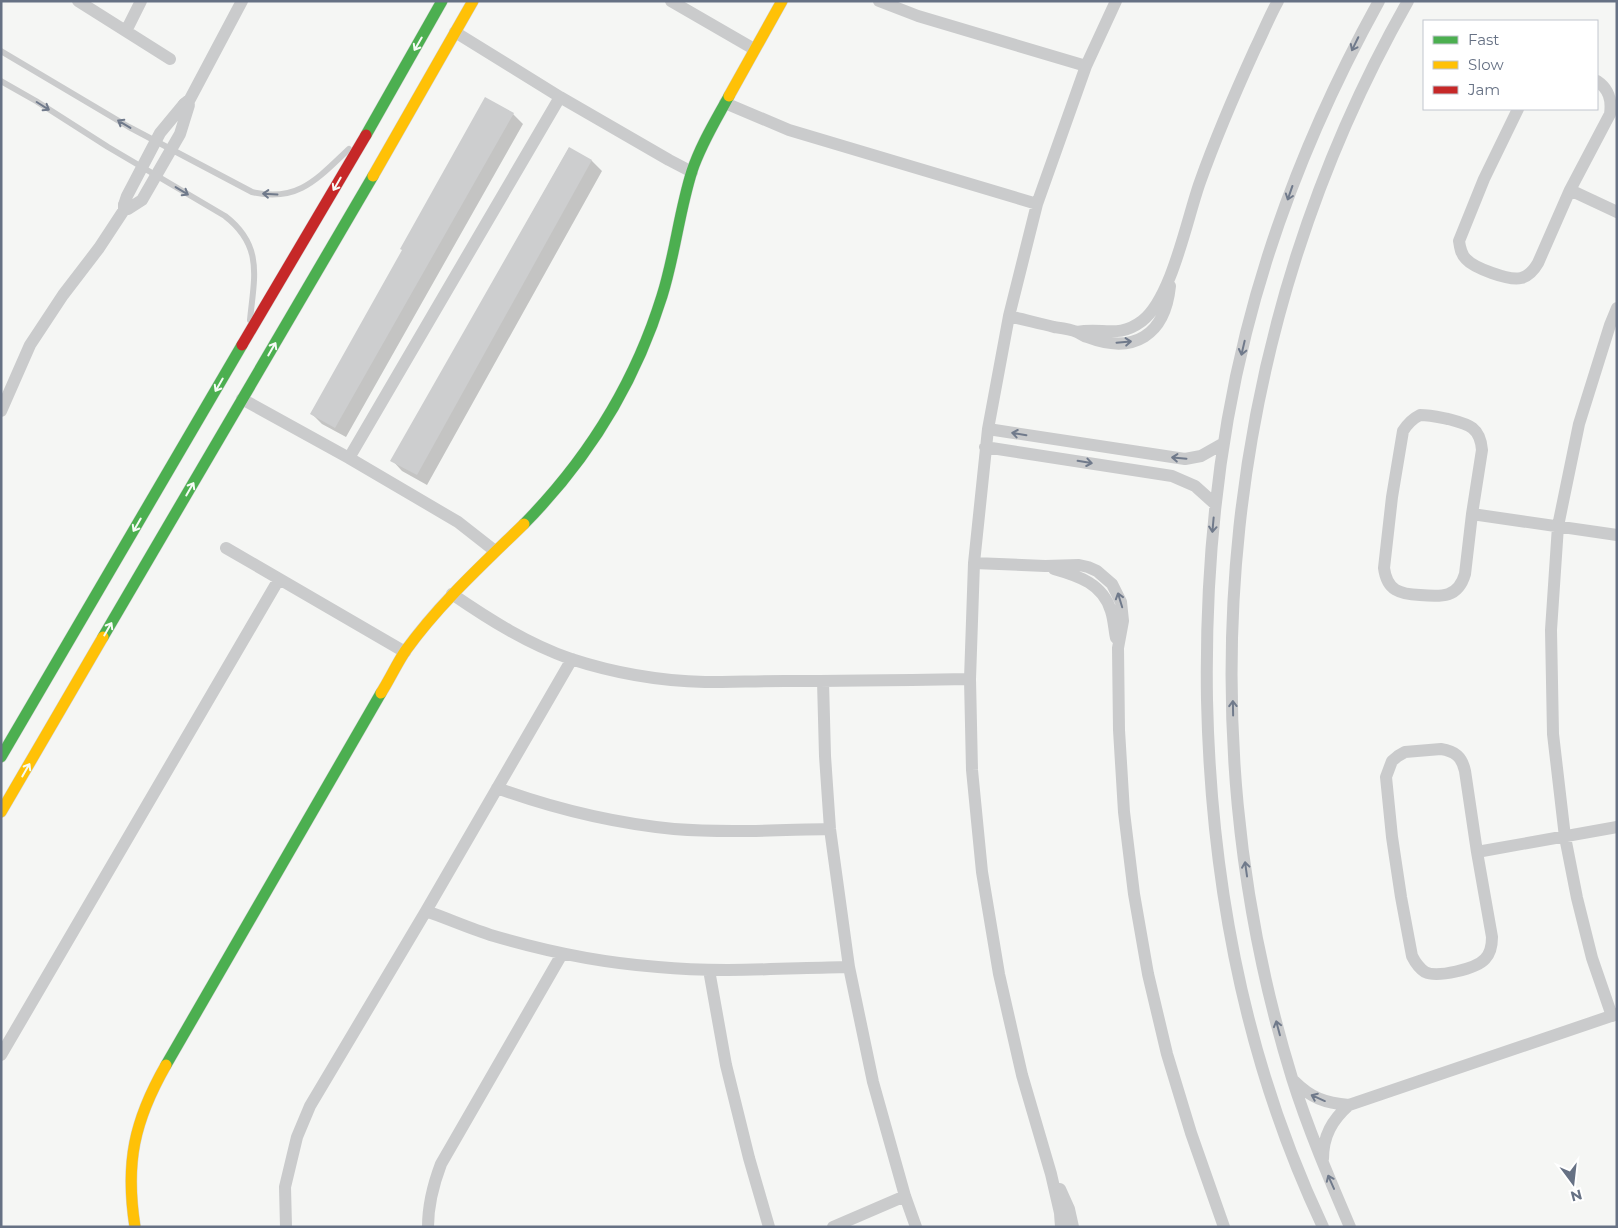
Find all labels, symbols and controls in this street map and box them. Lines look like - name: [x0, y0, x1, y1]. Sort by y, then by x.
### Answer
- legend: [1423, 20, 1598, 110]
- text: Fast: [1468, 30, 1499, 49]
- one-way arrow: [413, 36, 423, 51]
- one-way arrow: [1350, 36, 1360, 51]
- text: Slow: [1468, 55, 1504, 74]
- text: Jam: [1467, 80, 1500, 99]
- one-way arrow: [36, 101, 50, 111]
- one-way arrow: [118, 119, 132, 129]
- one-way arrow: [331, 177, 341, 191]
- one-way arrow: [1285, 184, 1294, 200]
- one-way arrow: [174, 187, 188, 197]
- one-way arrow: [262, 190, 278, 199]
- one-way arrow: [1115, 338, 1131, 347]
- one-way arrow: [1238, 340, 1247, 356]
- one-way arrow: [267, 342, 277, 356]
- one-way arrow: [214, 377, 224, 392]
- one-way arrow: [1011, 429, 1027, 439]
- one-way arrow: [1172, 453, 1188, 463]
- one-way arrow: [1077, 458, 1093, 468]
- one-way arrow: [185, 482, 195, 497]
- one-way arrow: [1208, 517, 1218, 533]
- one-way arrow: [131, 518, 141, 532]
- one-way arrow: [1114, 592, 1124, 608]
- one-way arrow: [103, 623, 113, 637]
- one-way arrow: [1228, 700, 1237, 716]
- one-way arrow: [21, 763, 31, 777]
- one-way arrow: [1240, 862, 1250, 878]
- one-way arrow: [1273, 1021, 1283, 1037]
- one-way arrow: [1311, 1093, 1326, 1102]
- north arrow: [1548, 1158, 1598, 1208]
- one-way arrow: [1325, 1175, 1335, 1190]
- text: N: [1569, 1185, 1584, 1206]

